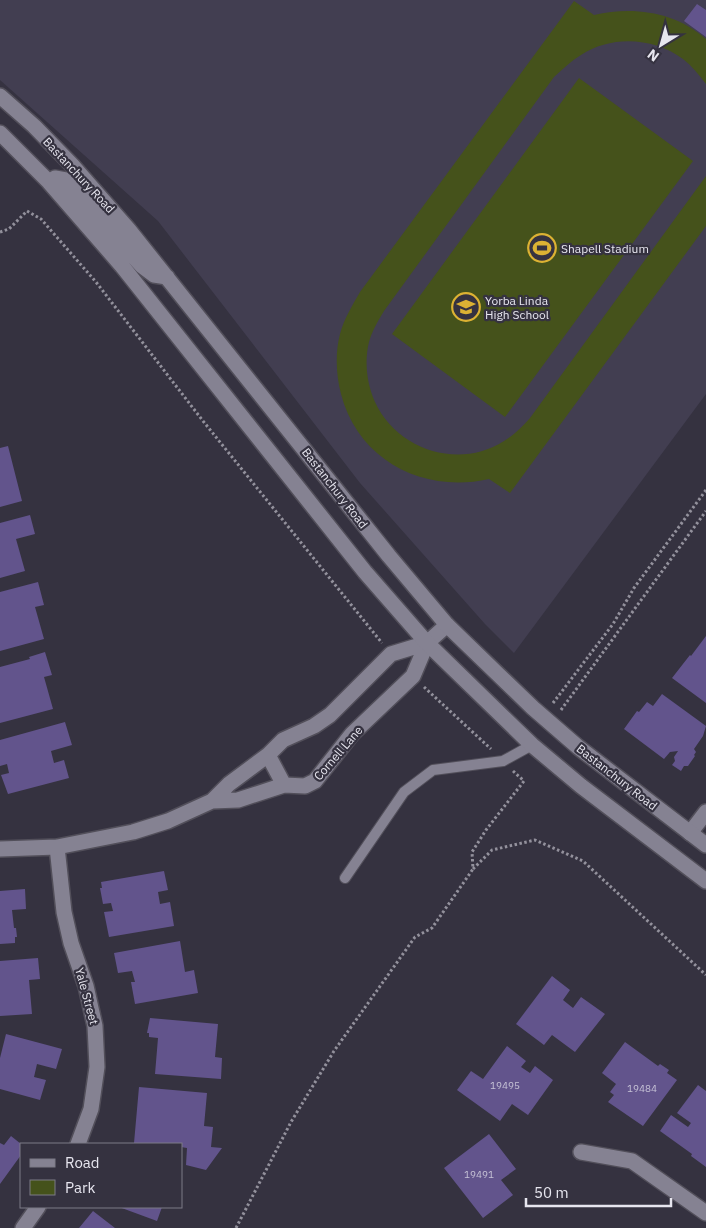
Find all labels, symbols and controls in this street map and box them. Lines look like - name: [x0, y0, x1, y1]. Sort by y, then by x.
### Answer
- north arrow: [636, 20, 686, 70]
- text: N: [644, 45, 663, 66]
- street label: Bastanchury Road: [40, 134, 118, 216]
- sports icon: Shapell Stadium: [527, 233, 557, 263]
- place label: Shapell Stadium: [561, 241, 649, 256]
- school or university icon: Yorba Linda High School: [451, 292, 481, 322]
- place label: Yorba Linda High School: [485, 293, 549, 322]
- street label: Bastanchury Road: [299, 445, 371, 531]
- street label: Cornell Lane: [310, 722, 366, 783]
- street label: Bastanchury Road: [574, 741, 660, 813]
- street label: Yale Street: [72, 966, 102, 1026]
- house number: 19495: [490, 1079, 520, 1092]
- house number: 19484: [627, 1082, 657, 1095]
- legend: [20, 1143, 182, 1208]
- text: Road: [65, 1153, 100, 1172]
- house number: 19491: [464, 1168, 494, 1181]
- scale bar: [526, 1176, 671, 1208]
- text: Park: [65, 1178, 95, 1197]
- text: 50 m: [534, 1183, 569, 1202]

